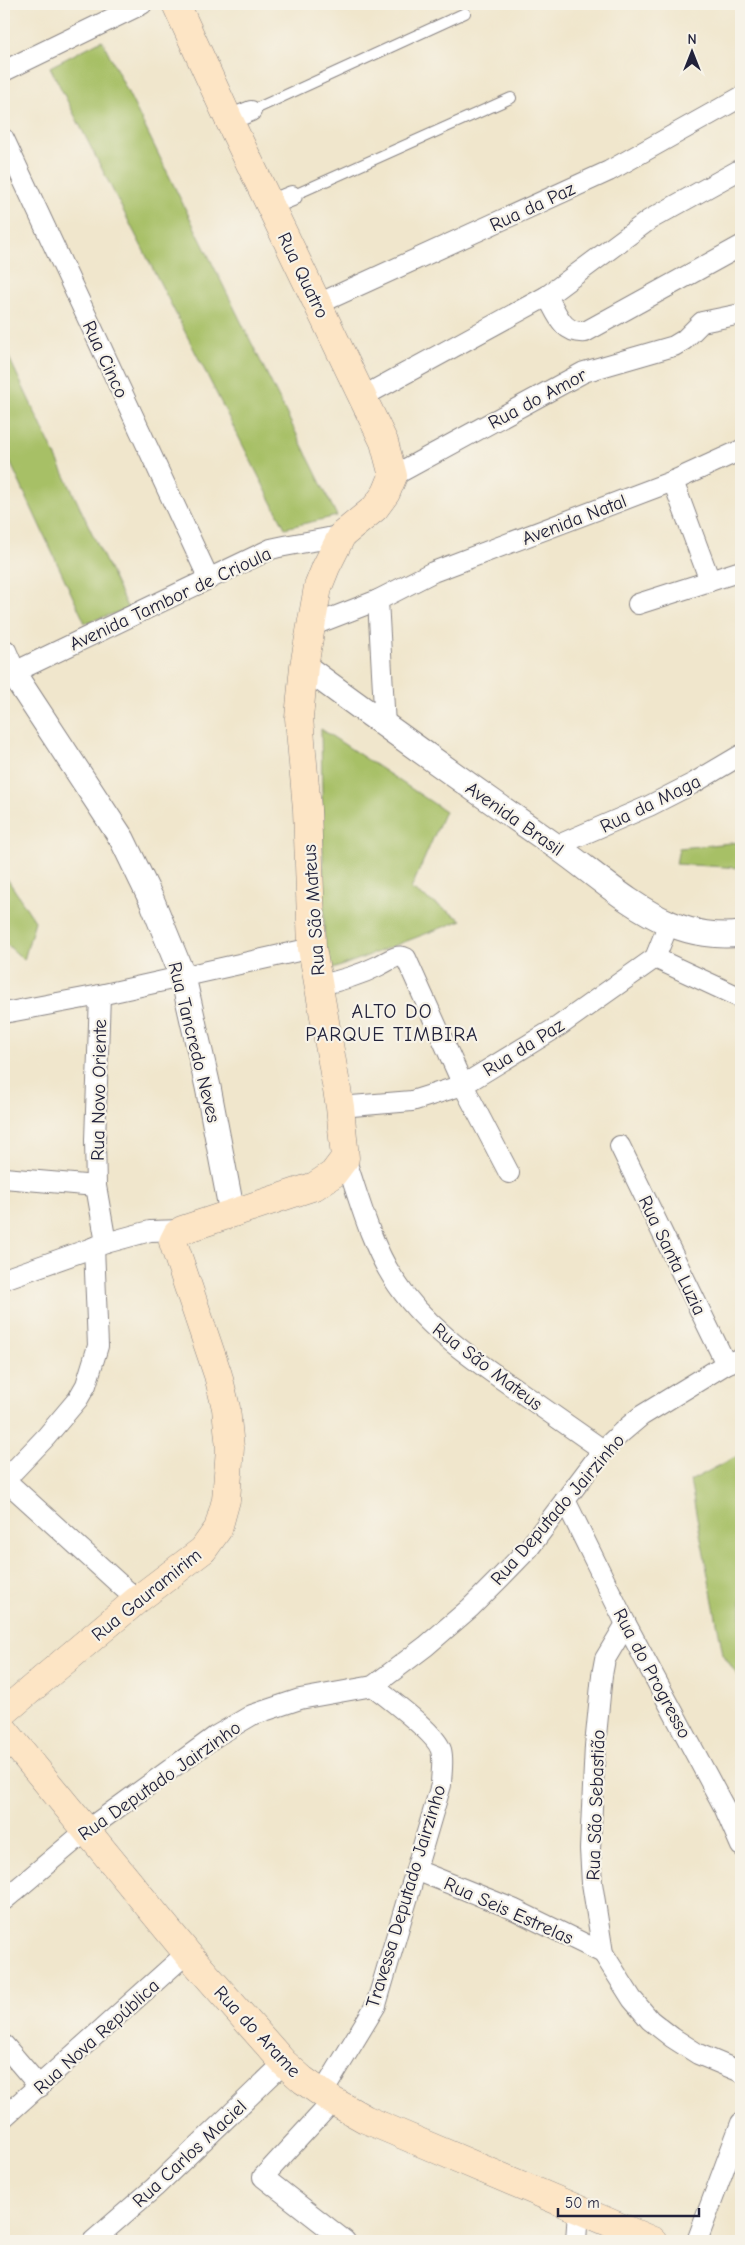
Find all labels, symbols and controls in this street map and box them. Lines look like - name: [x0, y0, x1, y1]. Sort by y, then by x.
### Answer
- north arrow: [668, 28, 718, 78]
- text: N: [687, 31, 697, 48]
- street label: Rua da Paz: [486, 178, 578, 236]
- street label: Rua Quatro: [273, 229, 333, 322]
- street label: Rua Cinco: [78, 317, 133, 402]
- street label: Rua do Amor: [485, 364, 591, 434]
- street label: Avenida Natal: [519, 490, 630, 550]
- street label: Avenida Tambor de Crioula: [66, 542, 275, 655]
- street label: Rua da Maga: [597, 770, 704, 838]
- street label: Avenida Brasil: [461, 777, 568, 861]
- street label: Rua São Mateus: [298, 843, 330, 976]
- street label: Rua Tancredo Neves: [163, 960, 225, 1125]
- district label: ALTO DO PARQUE TIMBIRA: [305, 1000, 479, 1046]
- street label: Rua da Paz: [479, 1014, 568, 1081]
- street label: Rua Novo Oriente: [87, 1019, 111, 1161]
- street label: Rua Santa Luzia: [634, 1192, 711, 1319]
- street label: Rua São Mateus: [428, 1318, 547, 1415]
- street label: Rua Deputado Jairzinho: [486, 1430, 629, 1590]
- street label: Rua Gauramirim: [87, 1544, 206, 1646]
- street label: Rua do Progresso: [609, 1605, 696, 1742]
- street label: Rua Deputado Jairzinho: [74, 1716, 245, 1845]
- street label: Rua São Sebastião: [582, 1729, 610, 1881]
- street label: Travessa Deputado Jairzinho: [362, 1782, 450, 2010]
- street label: Rua Seis Estrelas: [441, 1873, 577, 1949]
- street label: Rua Nova República: [29, 1975, 164, 2099]
- street label: Rua do Arame: [209, 1981, 305, 2082]
- street label: Rua Carlos Maciel: [128, 2095, 251, 2212]
- scale bar: [558, 2185, 699, 2217]
- text: 50 m: [565, 2194, 600, 2212]

